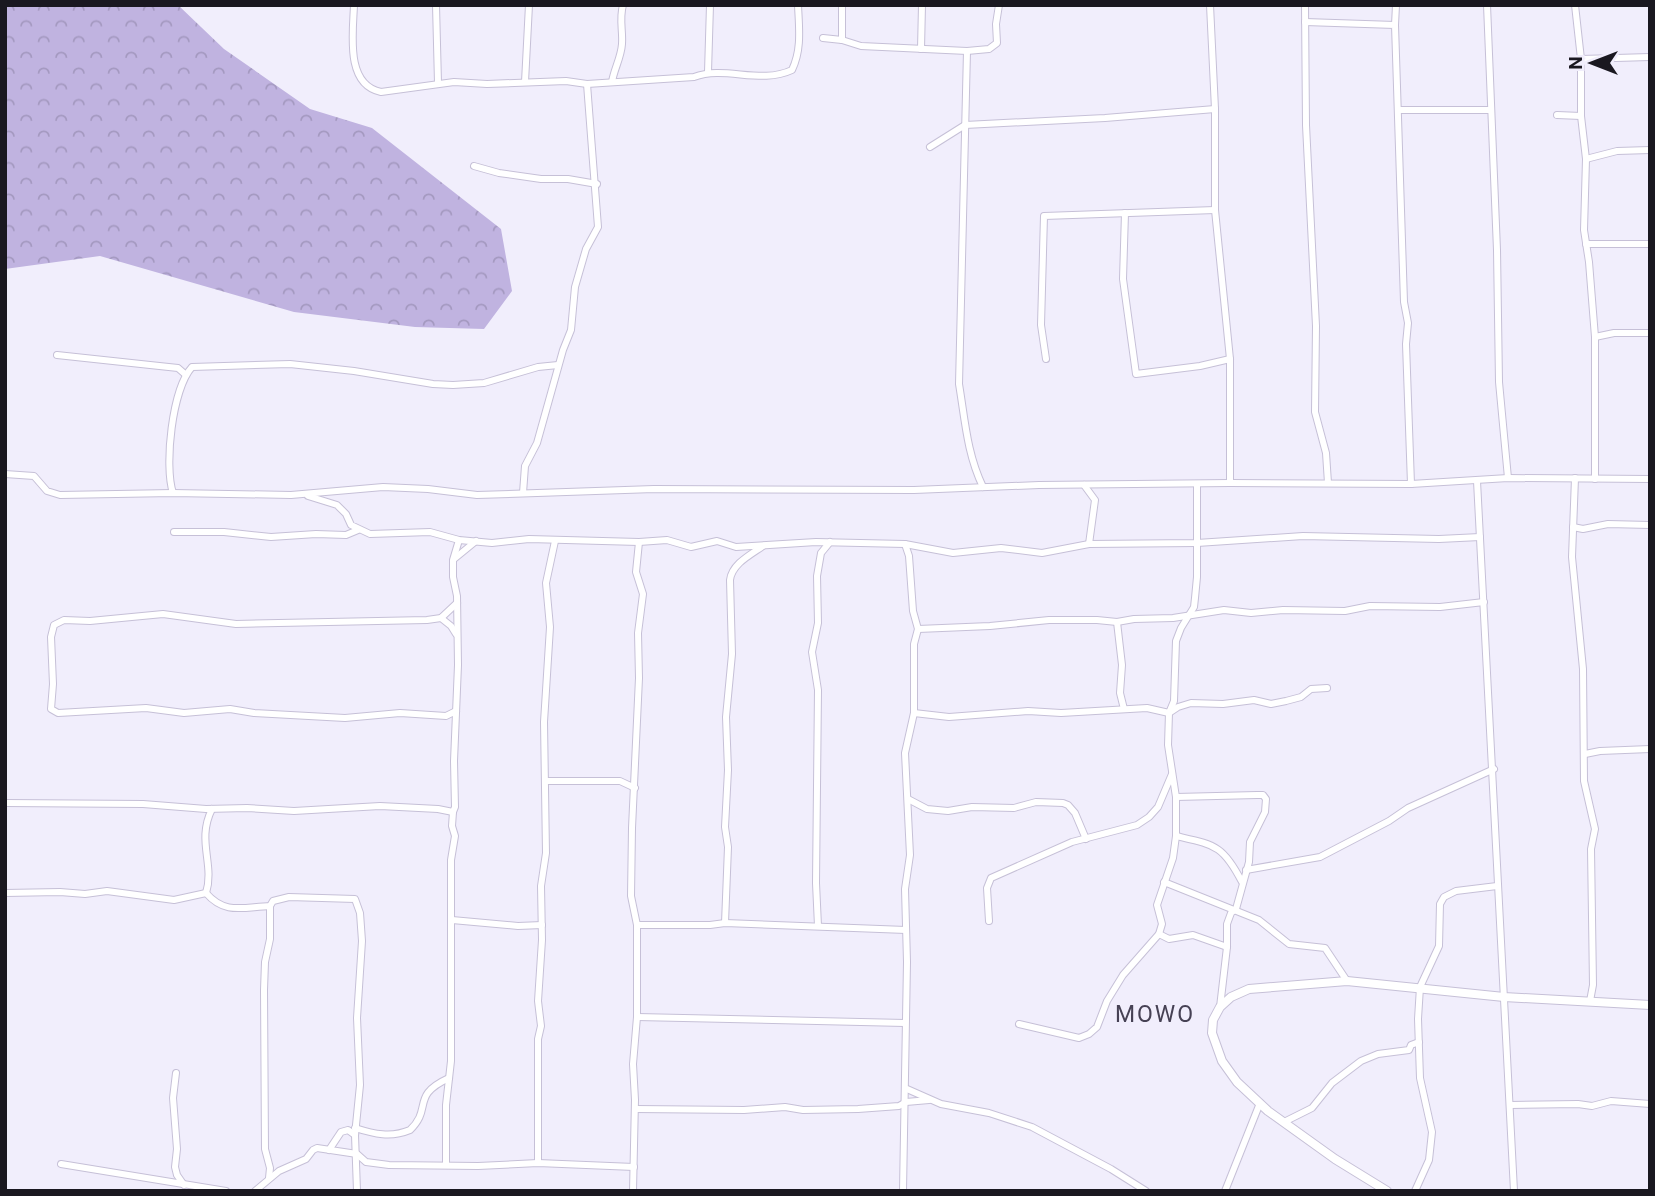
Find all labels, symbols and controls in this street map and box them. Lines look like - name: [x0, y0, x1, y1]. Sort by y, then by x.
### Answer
- north arrow: [1557, 28, 1627, 98]
- text: N: [1564, 56, 1587, 70]
- district label: MOWO: [1115, 1001, 1195, 1028]

